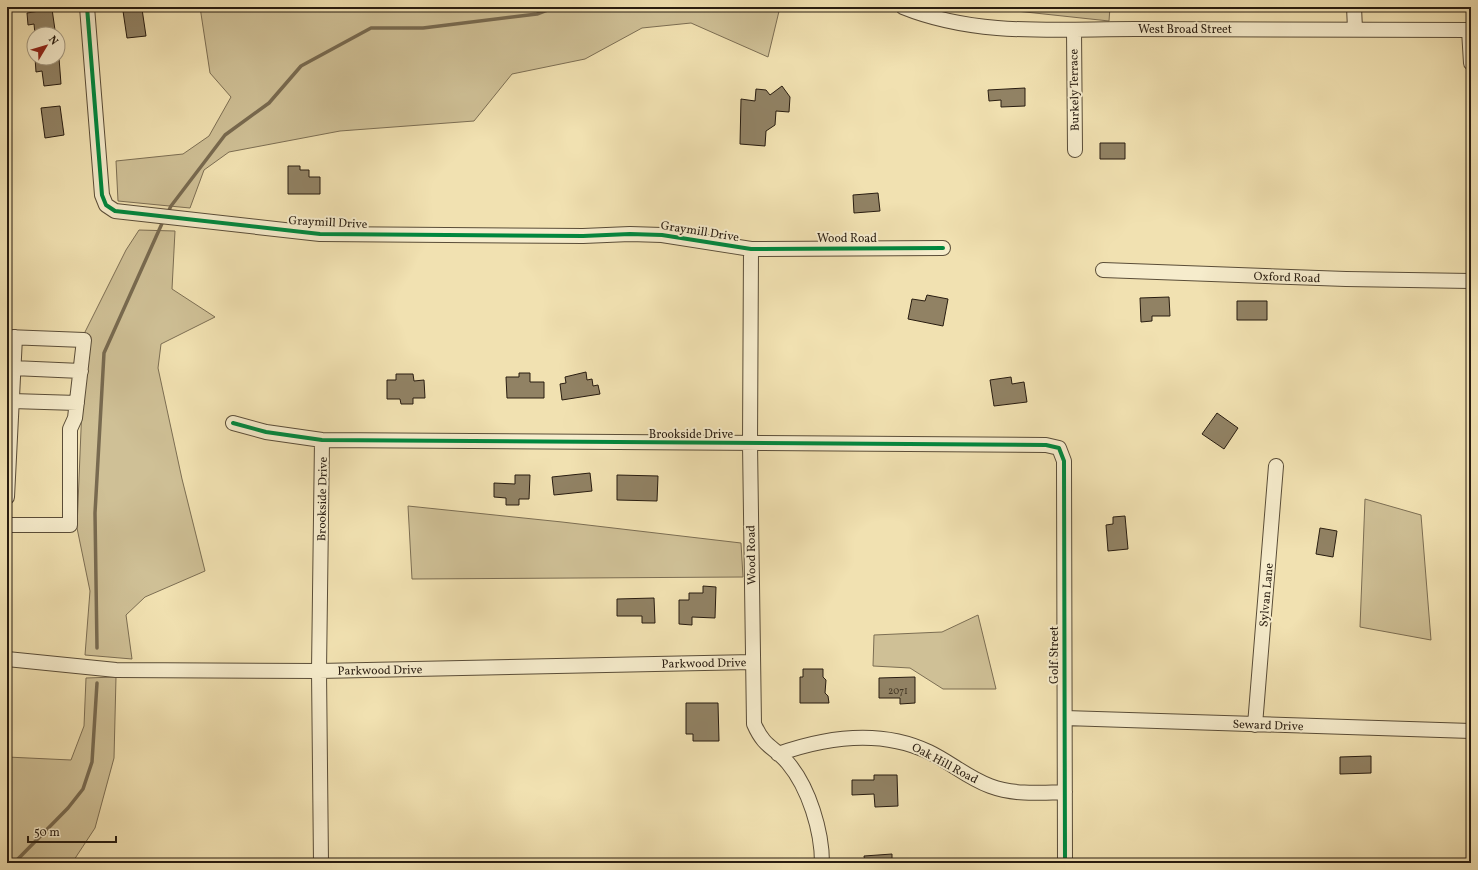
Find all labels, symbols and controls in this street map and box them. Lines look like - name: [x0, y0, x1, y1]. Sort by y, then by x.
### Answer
- street label: West Broad Street: [1138, 22, 1232, 38]
- north arrow: [26, 26, 66, 66]
- text: N: [44, 33, 61, 49]
- street label: Burkely Terrace: [1066, 49, 1084, 131]
- street label: Graymill Drive: [288, 213, 368, 233]
- street label: Graymill Drive: [660, 218, 740, 246]
- street label: Wood Road: [817, 231, 877, 247]
- street label: Oxford Road: [1253, 269, 1321, 287]
- street label: Brookside Drive: [649, 427, 734, 443]
- street label: Brookside Drive: [314, 456, 332, 541]
- street label: Wood Road: [743, 525, 761, 585]
- street label: Sylvan Lane: [1256, 562, 1278, 628]
- street label: Golf Street: [1047, 626, 1063, 684]
- street label: Parkwood Drive: [661, 655, 747, 673]
- street label: Parkwood Drive: [337, 662, 423, 680]
- house number: 2071: [888, 684, 908, 698]
- street label: Seward Drive: [1232, 717, 1304, 735]
- street label: Oak Hill Road: [909, 740, 981, 788]
- scale bar: [28, 818, 116, 844]
- text: 50 m: [34, 825, 60, 841]

